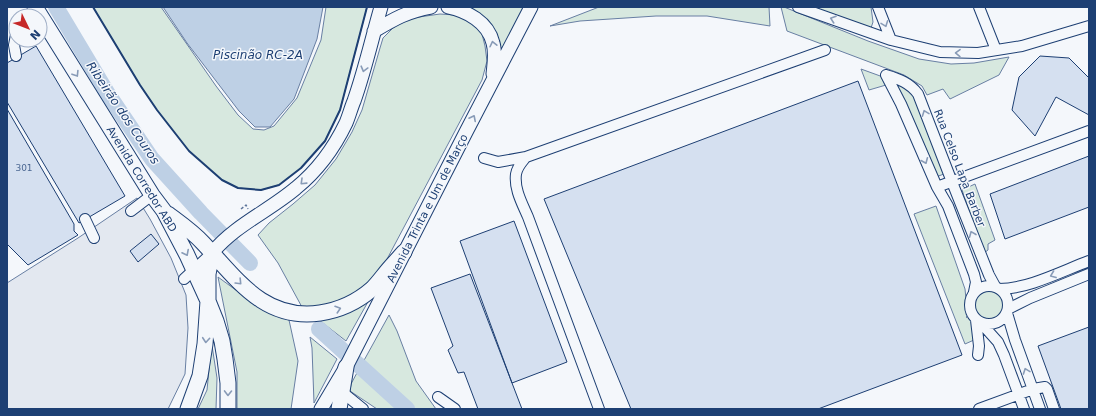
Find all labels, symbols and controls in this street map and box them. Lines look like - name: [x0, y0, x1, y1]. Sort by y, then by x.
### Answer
- north arrow: [8, 8, 48, 48]
- one-way arrow: [829, 16, 836, 24]
- one-way arrow: [880, 20, 888, 27]
- text: N: [27, 27, 43, 42]
- one-way arrow: [489, 40, 497, 47]
- water label: Piscinão RC-2A: [213, 48, 303, 62]
- one-way arrow: [955, 49, 961, 57]
- water label: Ribeirão dos Couros: [84, 59, 162, 167]
- one-way arrow: [360, 65, 369, 72]
- one-way arrow: [71, 70, 79, 77]
- street label: Rua Celso Lapa Barber: [931, 108, 988, 229]
- one-way arrow: [922, 109, 930, 116]
- one-way arrow: [468, 115, 476, 122]
- street label: Avenida Corredor ABD: [104, 124, 180, 235]
- street label: Avenida Trinta e Um de Março: [384, 132, 471, 285]
- one-way arrow: [921, 158, 929, 165]
- house number: 301: [15, 163, 33, 173]
- one-way arrow: [300, 177, 308, 185]
- one-way arrow: [969, 230, 977, 237]
- one-way arrow: [181, 248, 188, 256]
- one-way arrow: [1050, 270, 1057, 278]
- one-way arrow: [234, 277, 242, 285]
- one-way arrow: [334, 305, 341, 314]
- one-way arrow: [201, 337, 210, 343]
- one-way arrow: [1023, 368, 1031, 375]
- one-way arrow: [224, 390, 232, 396]

